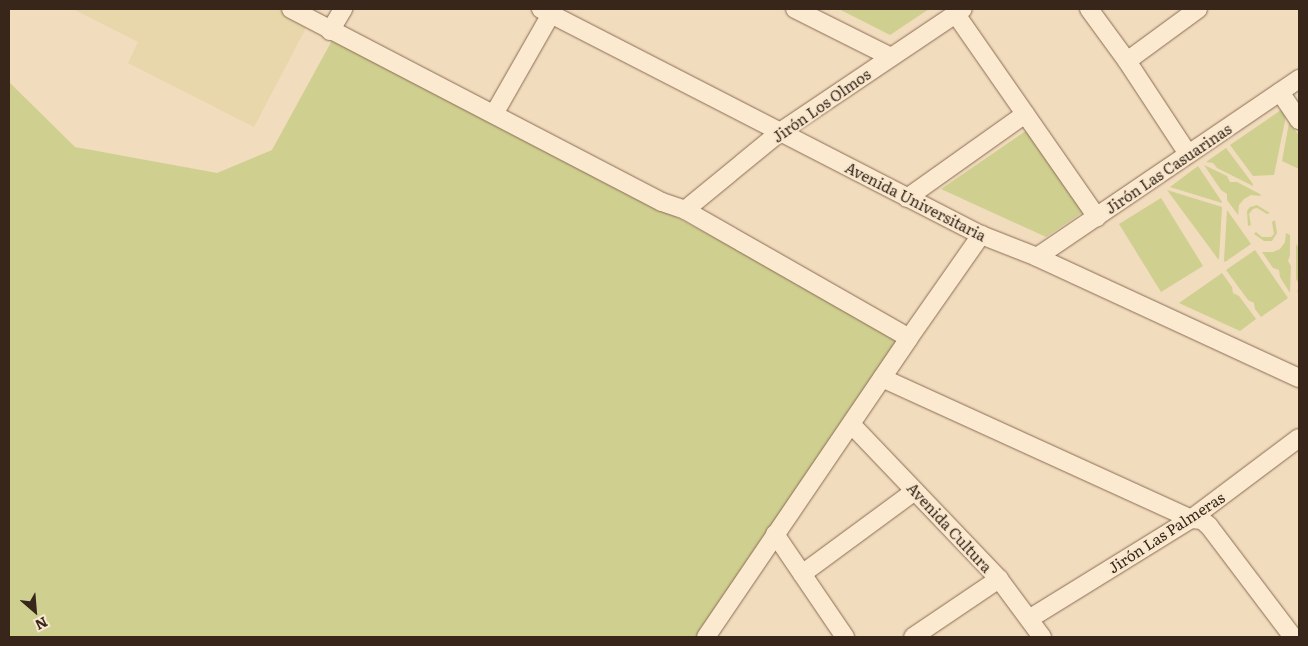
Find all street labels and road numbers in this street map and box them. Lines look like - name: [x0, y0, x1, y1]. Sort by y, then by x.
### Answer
- street label: Jirón Los Olmos: [768, 64, 874, 146]
- street label: Jirón Las Casuarinas: [1102, 119, 1234, 217]
- street label: Avenida Universitaria: [842, 158, 990, 244]
- street label: Avenida Cultura: [904, 478, 996, 576]
- street label: Jirón Las Palmeras: [1104, 488, 1228, 576]

